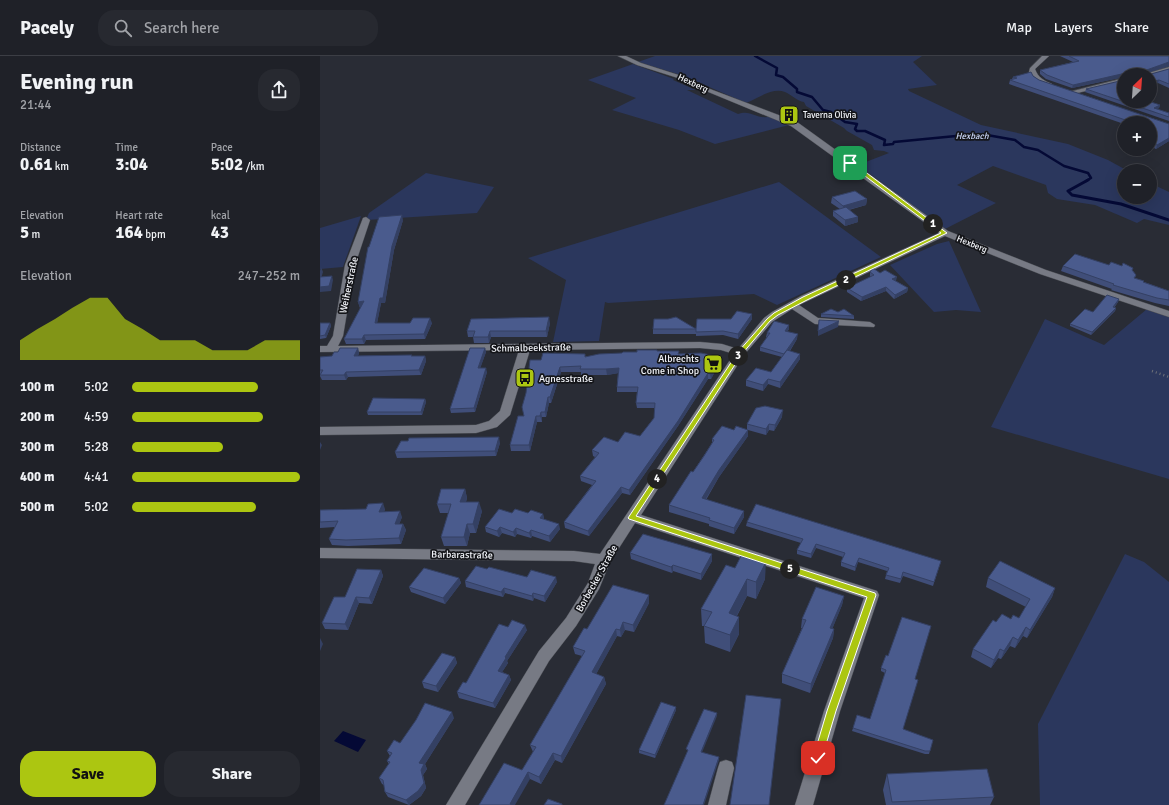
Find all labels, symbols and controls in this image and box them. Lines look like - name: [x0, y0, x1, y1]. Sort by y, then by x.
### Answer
- search box: [98, 10, 378, 46]
- text: Pacely: [20, 16, 74, 40]
- icon: search: [112, 17, 134, 39]
- text: Search here: [144, 19, 220, 37]
- text: Map: [1006, 19, 1032, 36]
- text: Layers: [1054, 19, 1093, 36]
- text: Share: [1115, 19, 1149, 36]
- text: Evening run: [20, 68, 134, 95]
- north arrow: [1117, 68, 1157, 108]
- map controls: [1117, 68, 1157, 204]
- button: share: [258, 69, 300, 111]
- street label: Hexberg: [676, 72, 710, 95]
- text: 21:44: [20, 97, 52, 113]
- building icon: Taverna Olivia: [778, 104, 800, 126]
- place label: Taverna Olivia: [803, 110, 857, 121]
- button: +: [1117, 116, 1157, 156]
- water label: Hexbach: [955, 131, 990, 142]
- text: Distance: [20, 141, 61, 154]
- text: Time: [115, 141, 138, 154]
- text: Pace: [211, 141, 233, 154]
- pin: [833, 146, 867, 180]
- icon: arrive: [839, 152, 861, 174]
- text: 0.61: [20, 154, 52, 175]
- text: 3:04: [115, 154, 148, 175]
- text: 5:02: [211, 154, 243, 175]
- text: km: [52, 160, 69, 173]
- text: /km: [243, 160, 265, 173]
- button: −: [1117, 164, 1157, 204]
- text: Elevation: [20, 209, 64, 222]
- text: Heart rate: [115, 209, 163, 222]
- text: kcal: [211, 209, 230, 222]
- pin: 1: [923, 214, 943, 234]
- text: 1: [930, 217, 936, 230]
- text: 5: [20, 222, 29, 243]
- text: 164: [115, 222, 143, 243]
- text: 43: [211, 222, 229, 243]
- text: m: [29, 228, 40, 241]
- text: bpm: [143, 228, 166, 241]
- street label: Hexberg: [955, 233, 989, 256]
- street label: Weiherstraße: [337, 256, 361, 315]
- text: Elevation: [20, 268, 72, 284]
- text: 247–252 m: [238, 268, 300, 284]
- pin: 2: [836, 270, 856, 290]
- text: 2: [843, 273, 849, 286]
- street label: Schmalbeekstraße: [491, 341, 571, 355]
- pin: 3: [728, 346, 748, 366]
- text: 3: [735, 349, 741, 362]
- place label: Albrechts Come in Shop: [641, 353, 700, 377]
- supermarket icon: Albrechts Come in Shop: [702, 353, 724, 375]
- bus stop icon: Agnesstraße: [514, 367, 536, 389]
- place label: Agnesstraße: [539, 373, 593, 385]
- text: 100 m: [20, 379, 54, 395]
- text: 5:02: [84, 379, 109, 395]
- text: 200 m: [20, 409, 54, 425]
- text: 4:59: [84, 409, 109, 425]
- text: 300 m: [20, 439, 54, 455]
- text: 5:28: [84, 439, 109, 455]
- text: 400 m: [20, 469, 54, 485]
- text: 4:41: [84, 469, 109, 485]
- pin: 4: [647, 469, 667, 489]
- text: 4: [654, 472, 660, 485]
- text: 500 m: [20, 499, 54, 515]
- text: 5:02: [84, 499, 109, 515]
- street label: Borbecker Straße: [574, 543, 620, 614]
- street label: Barbarastraße: [431, 548, 493, 562]
- pin: 5: [780, 559, 800, 579]
- text: 5: [787, 562, 793, 575]
- pin: [801, 741, 835, 775]
- icon: check: [807, 747, 829, 769]
- button: Save: [20, 751, 156, 797]
- button: Share: [164, 751, 300, 797]

